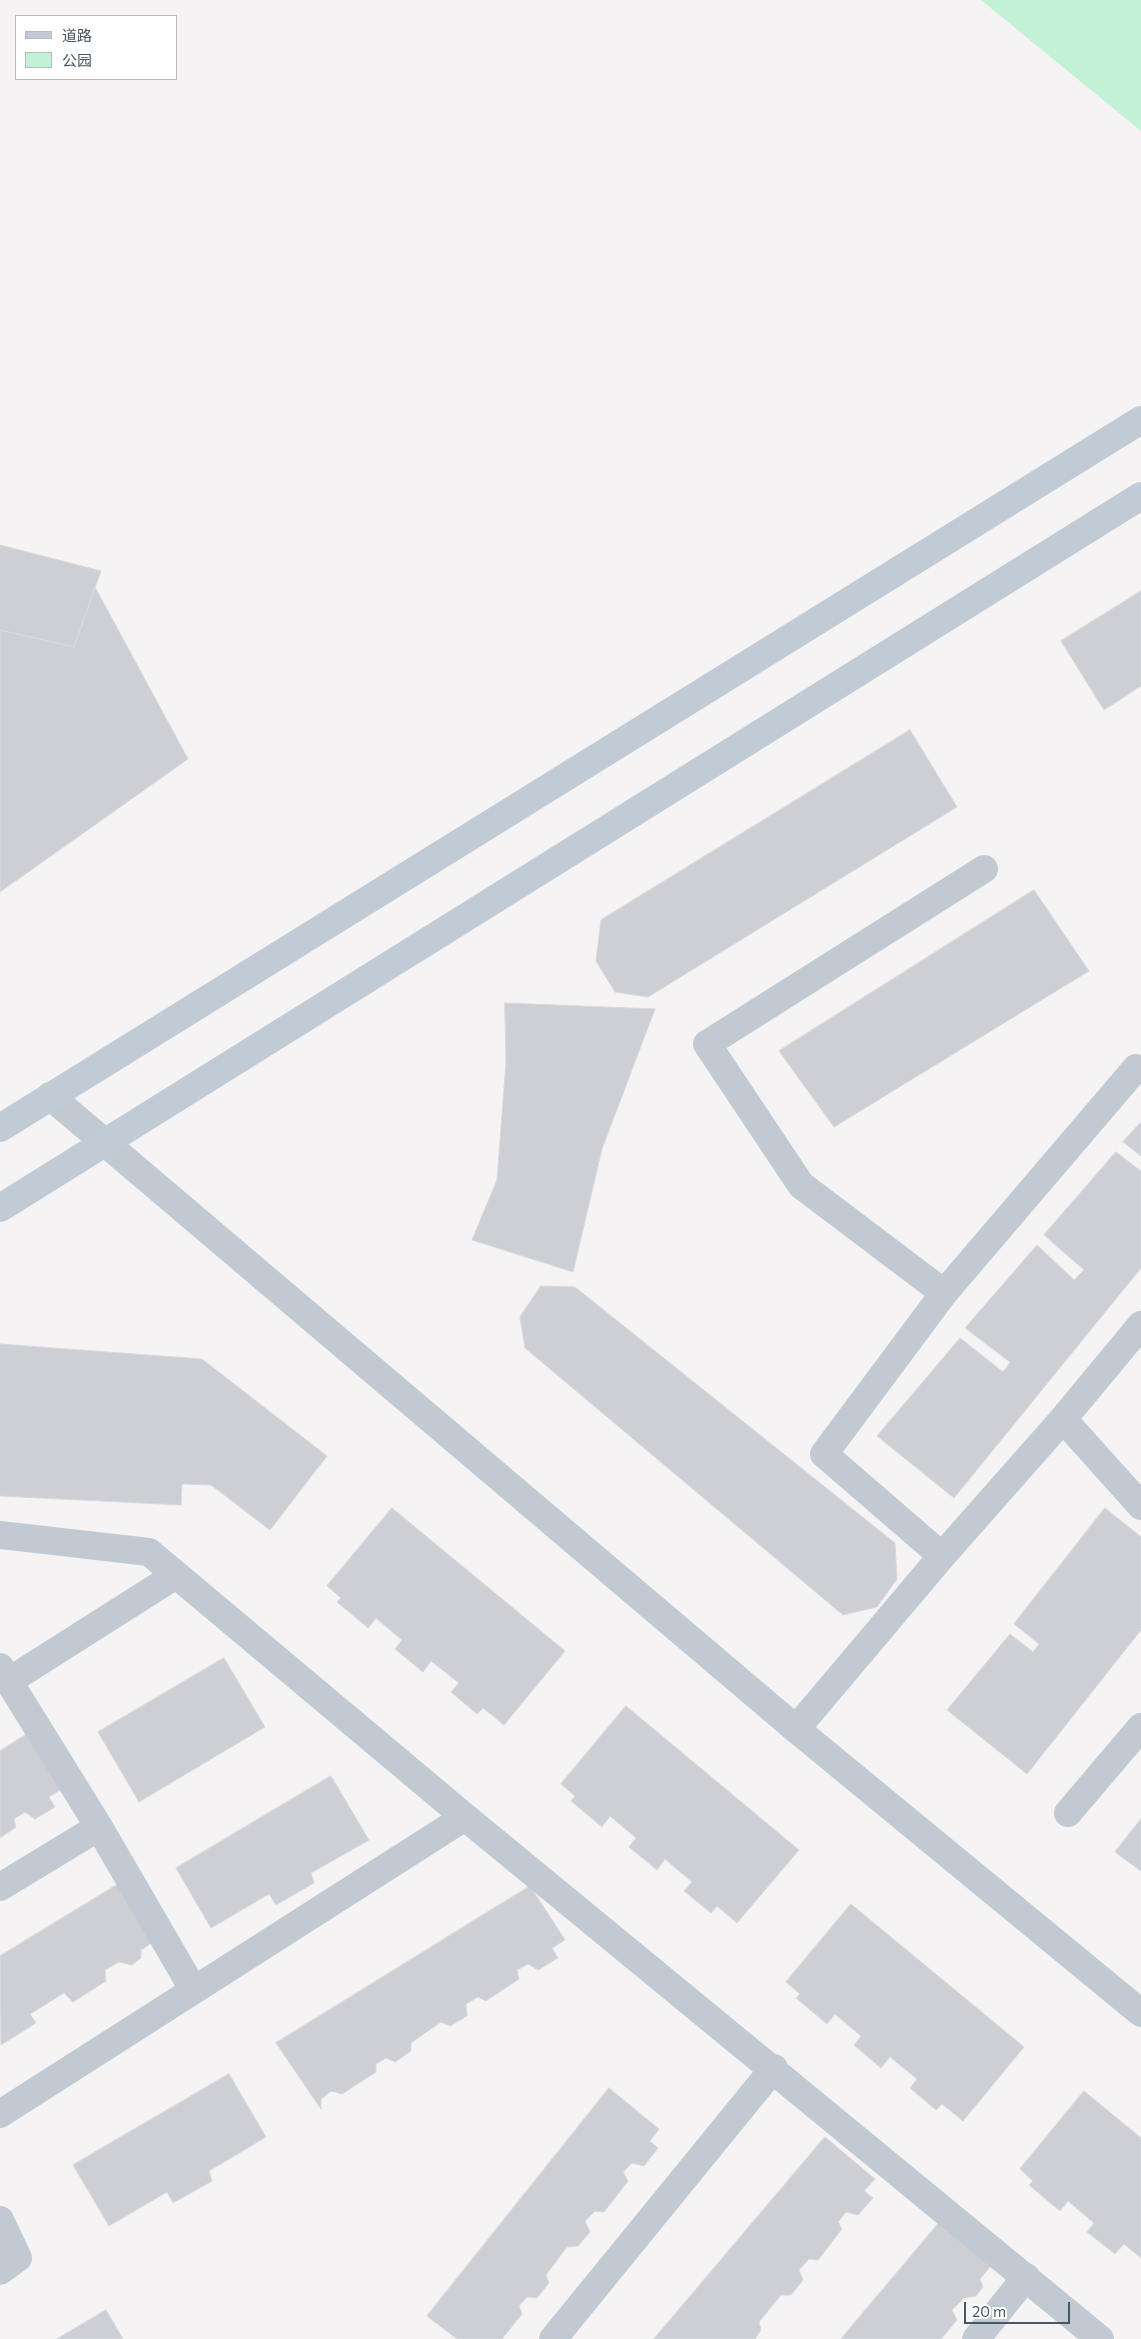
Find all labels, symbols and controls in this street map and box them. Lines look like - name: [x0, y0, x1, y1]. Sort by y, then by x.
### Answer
- legend: [15, 15, 178, 80]
- text: 道路: [62, 26, 92, 44]
- text: 公园: [62, 51, 92, 69]
- scale bar: [966, 2292, 1072, 2324]
- text: 20 m: [972, 2302, 1006, 2320]

